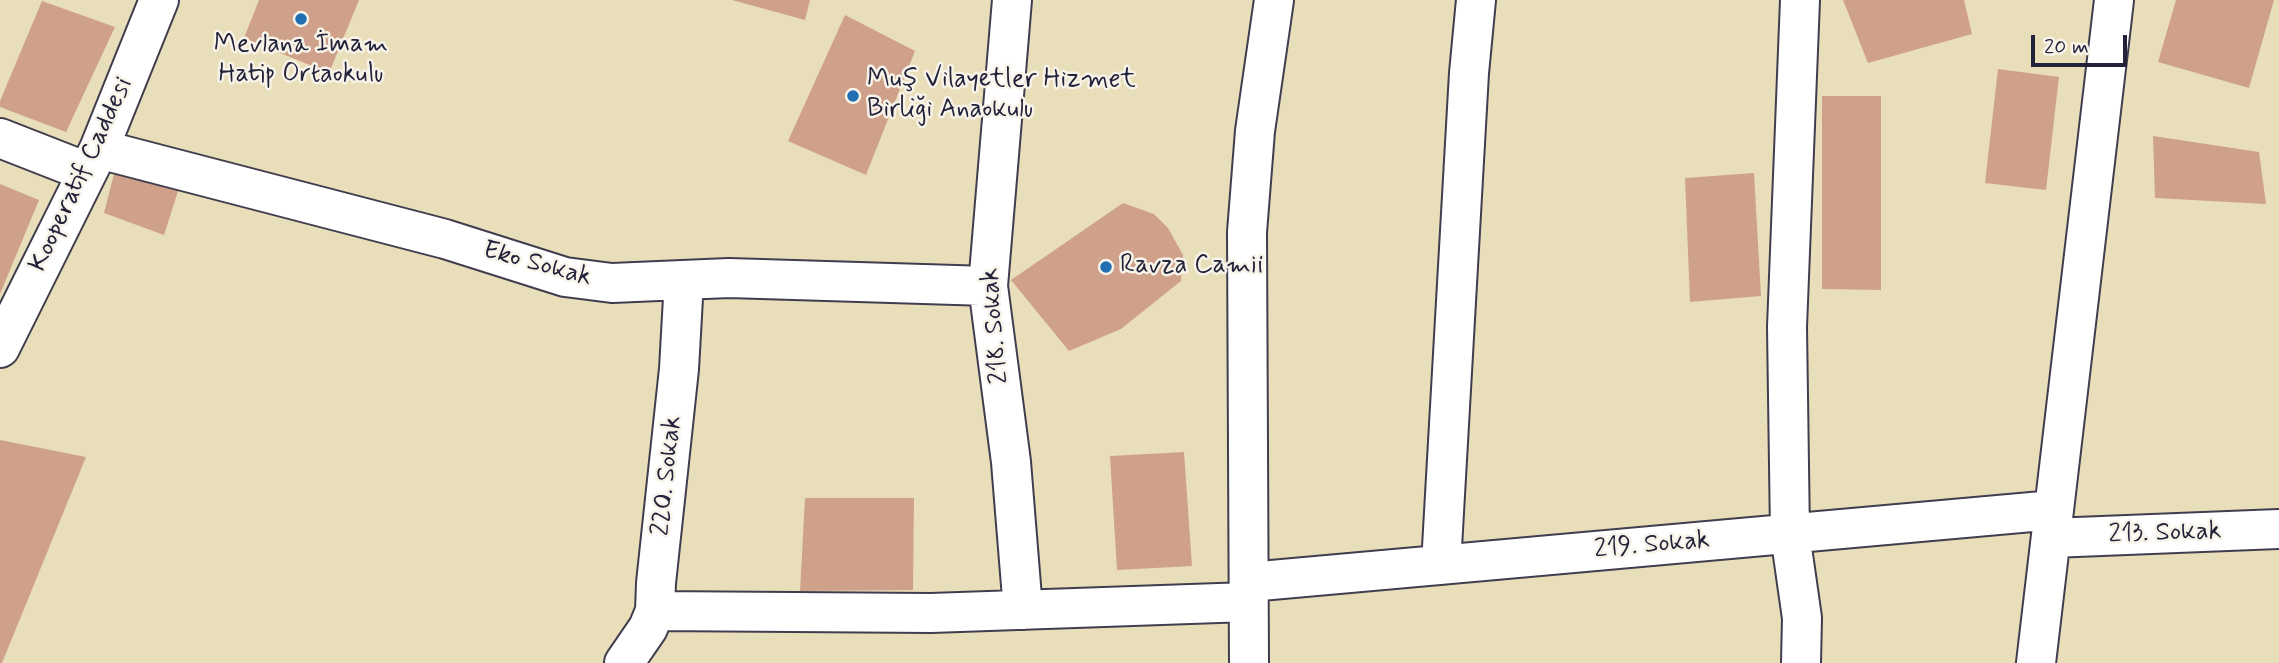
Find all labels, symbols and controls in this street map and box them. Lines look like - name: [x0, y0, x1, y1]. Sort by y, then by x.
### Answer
- marker: Mevlana İmam Hatip Ortaokulu: [293, 11, 309, 27]
- scale bar: [2034, 21, 2130, 65]
- place label: Mevlana İmam Hatip Ortaokulu: [214, 30, 388, 92]
- text: 20 m: [2044, 33, 2089, 61]
- place label: Muş Vilayetler Hizmet Birliği Anaokulu: [867, 65, 1136, 126]
- street label: Kooperatif Caddesi: [23, 73, 141, 277]
- marker: Muş Vilayetler Hizmet Birliği Anaokulu: [845, 88, 861, 104]
- street label: Eko Sokak: [479, 236, 595, 294]
- place label: Ravza Camii: [1120, 251, 1263, 283]
- marker: Ravza Camii: [1098, 259, 1114, 275]
- street label: 218. Sokak: [975, 267, 1017, 385]
- street label: 220. Sokak: [646, 415, 690, 537]
- street label: 213. Sokak: [2108, 516, 2222, 552]
- street label: 219. Sokak: [1593, 525, 1711, 567]

